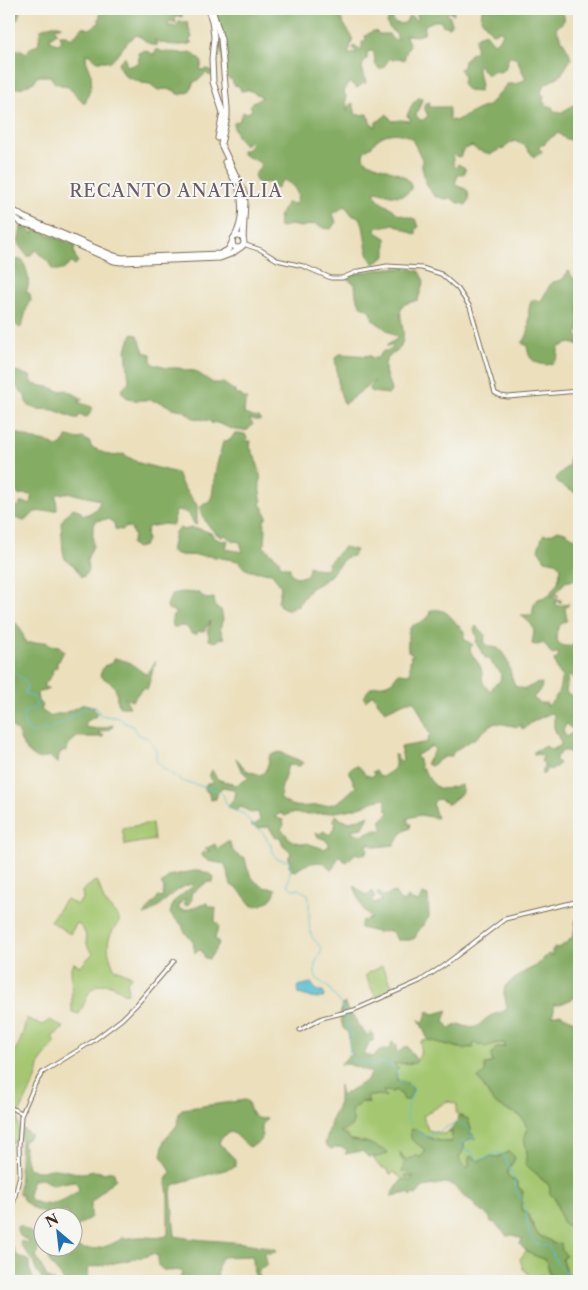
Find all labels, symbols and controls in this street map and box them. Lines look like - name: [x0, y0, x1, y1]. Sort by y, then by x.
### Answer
- district label: RECANTO ANATÁLIA: [69, 179, 283, 202]
- north arrow: [32, 1208, 82, 1258]
- text: N: [42, 1210, 61, 1231]

